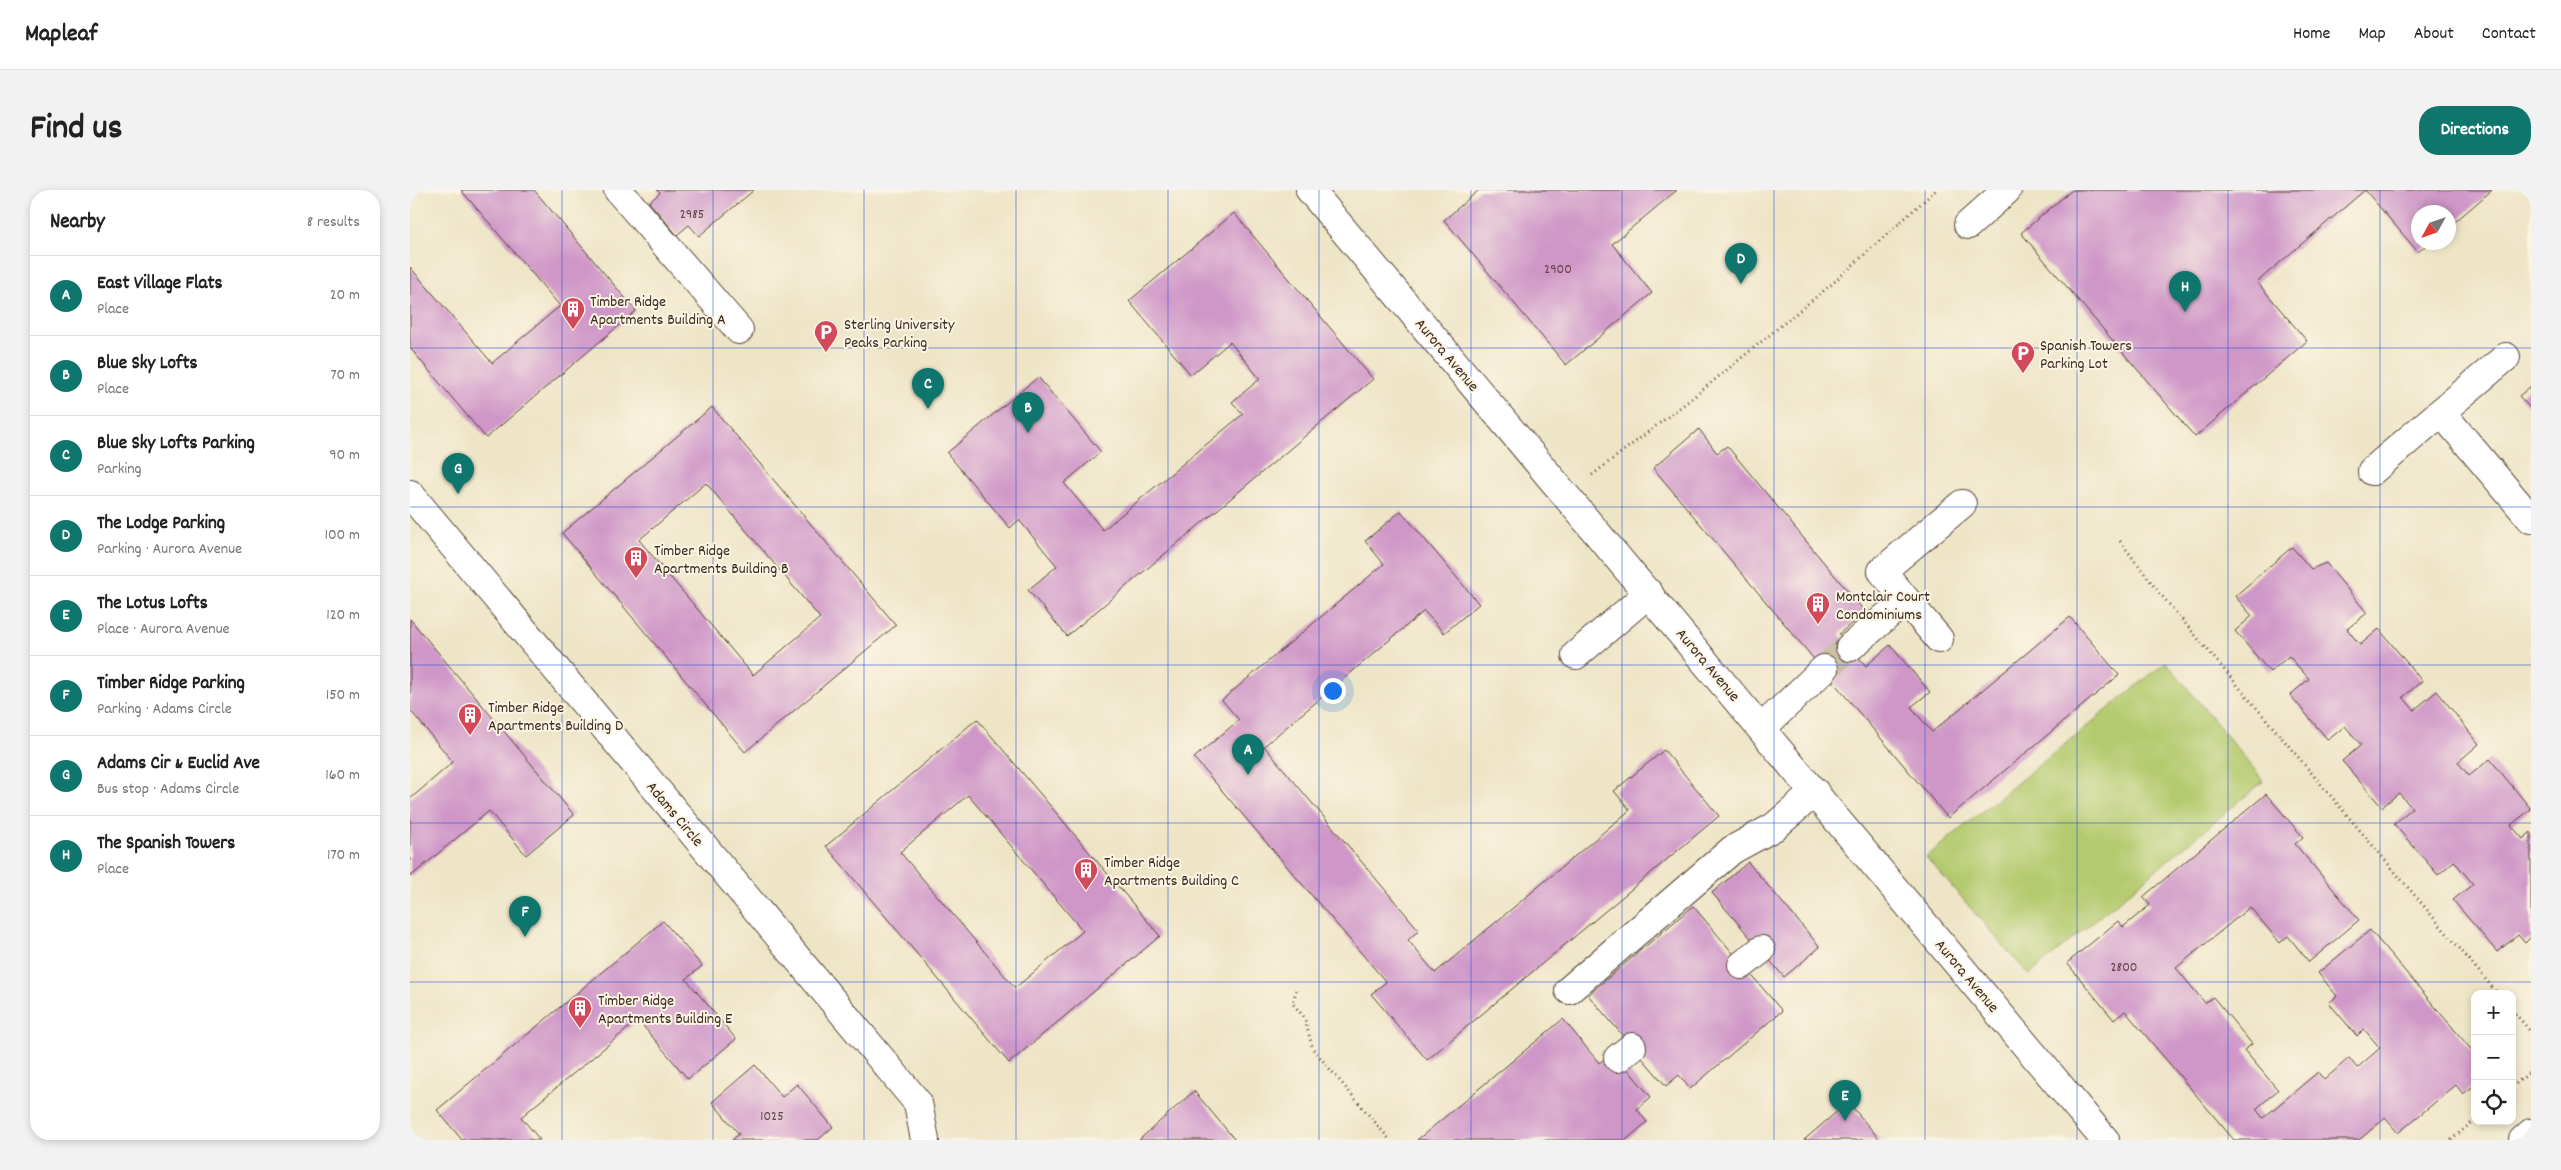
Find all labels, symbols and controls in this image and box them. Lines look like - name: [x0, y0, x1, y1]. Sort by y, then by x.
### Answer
- text: Mapleaf: [25, 18, 97, 52]
- text: Home: [2293, 22, 2330, 47]
- text: Map: [2358, 22, 2386, 47]
- text: About: [2414, 22, 2454, 47]
- text: Contact: [2482, 22, 2536, 47]
- text: Find us: [30, 105, 122, 155]
- button: Directions: [2419, 106, 2531, 155]
- house number: 2985: [680, 205, 704, 225]
- north arrow: [2411, 205, 2456, 250]
- text: Nearby: [50, 208, 105, 238]
- text: 8 results: [307, 211, 360, 234]
- pin: D: [1725, 243, 1757, 284]
- house number: 2900: [1544, 260, 1572, 280]
- text: East Village Flats: [97, 271, 222, 298]
- pin: H: [2169, 271, 2201, 312]
- text: A: [62, 284, 70, 307]
- text: 20 m: [330, 284, 360, 307]
- place label: Timber Ridge Apartments Building A: [590, 291, 726, 332]
- building icon: Timber Ridge Apartments Building A: [560, 296, 586, 330]
- text: Place: [97, 298, 129, 321]
- place label: Sterling University Peaks Parking: [844, 314, 955, 355]
- street label: Aurora Avenue: [1408, 314, 1484, 397]
- parking icon: Sterling University Peaks Parking: [813, 319, 839, 353]
- place label: Spanish Towers Parking Lot: [2040, 335, 2132, 376]
- parking icon: Spanish Towers Parking Lot: [2010, 340, 2036, 374]
- text: Blue Sky Lofts: [97, 351, 198, 378]
- text: B: [62, 364, 70, 387]
- text: 70 m: [330, 364, 360, 387]
- pin: C: [912, 368, 944, 409]
- text: Place: [97, 378, 129, 401]
- pin: B: [1012, 392, 1044, 433]
- text: Blue Sky Lofts Parking: [97, 431, 255, 458]
- text: C: [62, 444, 70, 467]
- text: 90 m: [329, 444, 360, 467]
- pin: G: [442, 453, 474, 494]
- text: Parking: [97, 458, 142, 481]
- text: The Lodge Parking: [97, 511, 225, 538]
- text: D: [62, 524, 70, 547]
- text: 100 m: [324, 524, 360, 547]
- text: Parking · Aurora Avenue: [97, 538, 242, 561]
- place label: Timber Ridge Apartments Building B: [654, 540, 788, 581]
- building icon: Timber Ridge Apartments Building B: [623, 545, 649, 579]
- place label: Montclair Court Condominiums: [1836, 586, 1930, 627]
- text: The Lotus Lofts: [97, 591, 208, 618]
- building icon: Montclair Court Condominiums: [1805, 591, 1831, 625]
- text: E: [62, 604, 70, 627]
- text: 120 m: [326, 604, 360, 627]
- text: Place · Aurora Avenue: [97, 618, 230, 641]
- street label: Aurora Avenue: [1669, 624, 1745, 707]
- text: Timber Ridge Parking: [97, 671, 245, 698]
- your location: [1320, 678, 1346, 704]
- text: F: [62, 684, 70, 707]
- text: 150 m: [326, 684, 360, 707]
- place label: Timber Ridge Apartments Building D: [488, 697, 623, 738]
- text: Parking · Adams Circle: [97, 698, 232, 721]
- building icon: Timber Ridge Apartments Building D: [457, 702, 483, 736]
- pin: A: [1232, 734, 1264, 775]
- text: Adams Cir & Euclid Ave: [97, 751, 260, 778]
- text: G: [62, 764, 70, 787]
- text: 160 m: [325, 764, 360, 787]
- street label: Adams Circle: [640, 777, 708, 852]
- text: Bus stop · Adams Circle: [97, 778, 239, 801]
- text: The Spanish Towers: [97, 831, 235, 858]
- text: H: [62, 844, 70, 867]
- text: 170 m: [327, 844, 360, 867]
- place label: Timber Ridge Apartments Building C: [1104, 852, 1239, 893]
- building icon: Timber Ridge Apartments Building C: [1073, 857, 1099, 891]
- text: Place: [97, 858, 129, 881]
- pin: F: [509, 896, 541, 937]
- street label: Aurora Avenue: [1928, 935, 2004, 1018]
- house number: 2800: [2111, 958, 2138, 978]
- place label: Timber Ridge Apartments Building E: [598, 990, 733, 1031]
- map controls: [2471, 990, 2516, 1125]
- button: +: [2471, 990, 2516, 1035]
- building icon: Timber Ridge Apartments Building E: [567, 995, 593, 1029]
- button: −: [2471, 1035, 2516, 1080]
- pin: E: [1829, 1080, 1861, 1121]
- button: locate: [2471, 1080, 2516, 1125]
- house number: 1025: [760, 1107, 784, 1127]

